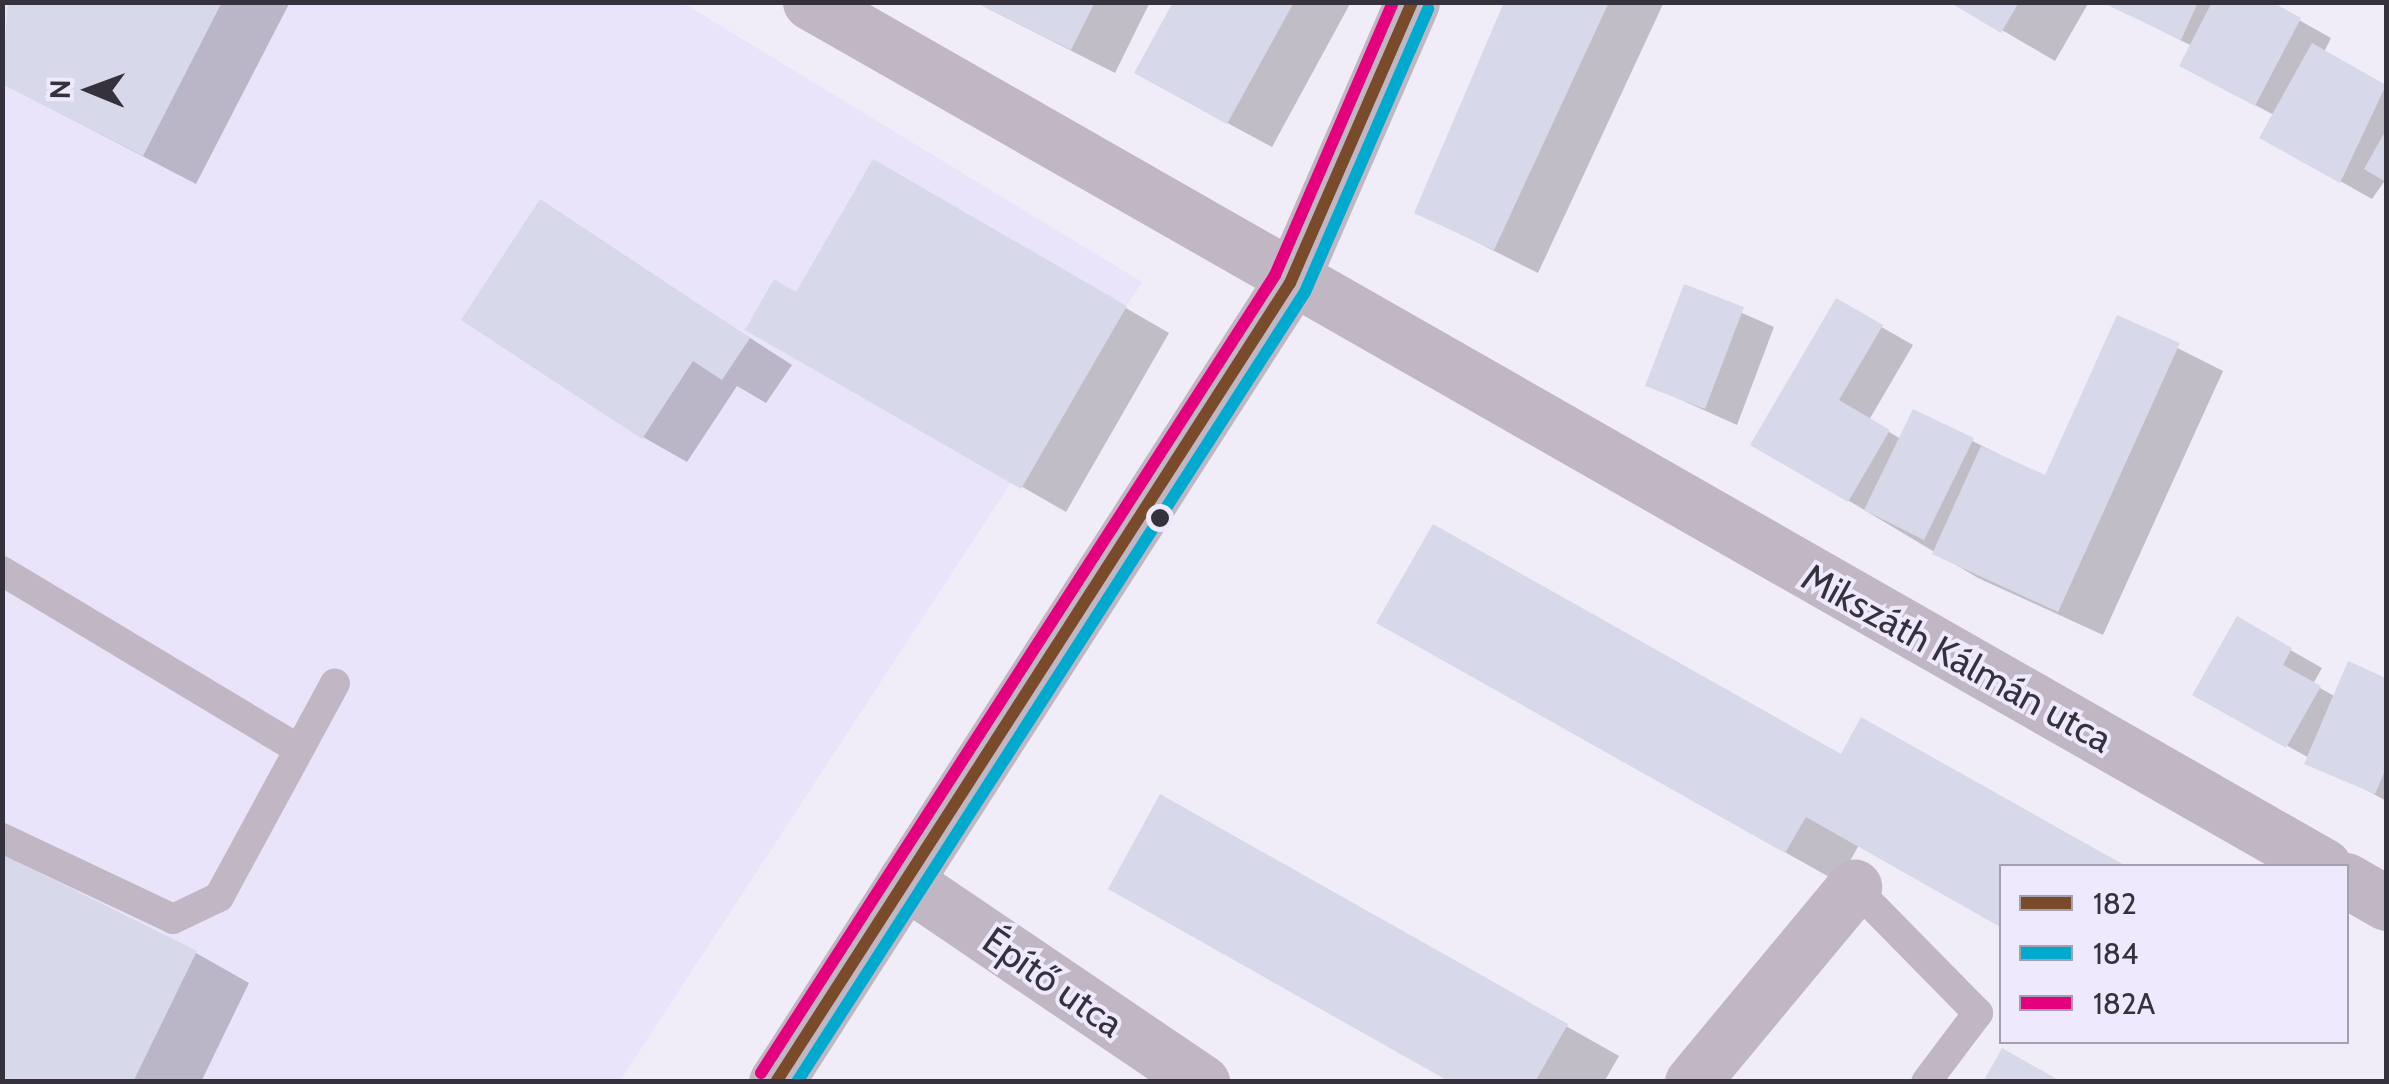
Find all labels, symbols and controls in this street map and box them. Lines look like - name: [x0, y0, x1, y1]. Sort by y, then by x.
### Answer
- north arrow: [40, 40, 140, 140]
- text: N: [43, 79, 77, 100]
- unlabelled marker: [1150, 508, 1170, 528]
- street label: Mikszáth Kálmán utca: [1794, 554, 2120, 762]
- legend: [1999, 864, 2349, 1044]
- text: 182: [2093, 885, 2137, 922]
- street label: Építő utca: [974, 917, 1132, 1047]
- text: 184: [2093, 935, 2138, 972]
- text: 182A: [2093, 985, 2155, 1022]

